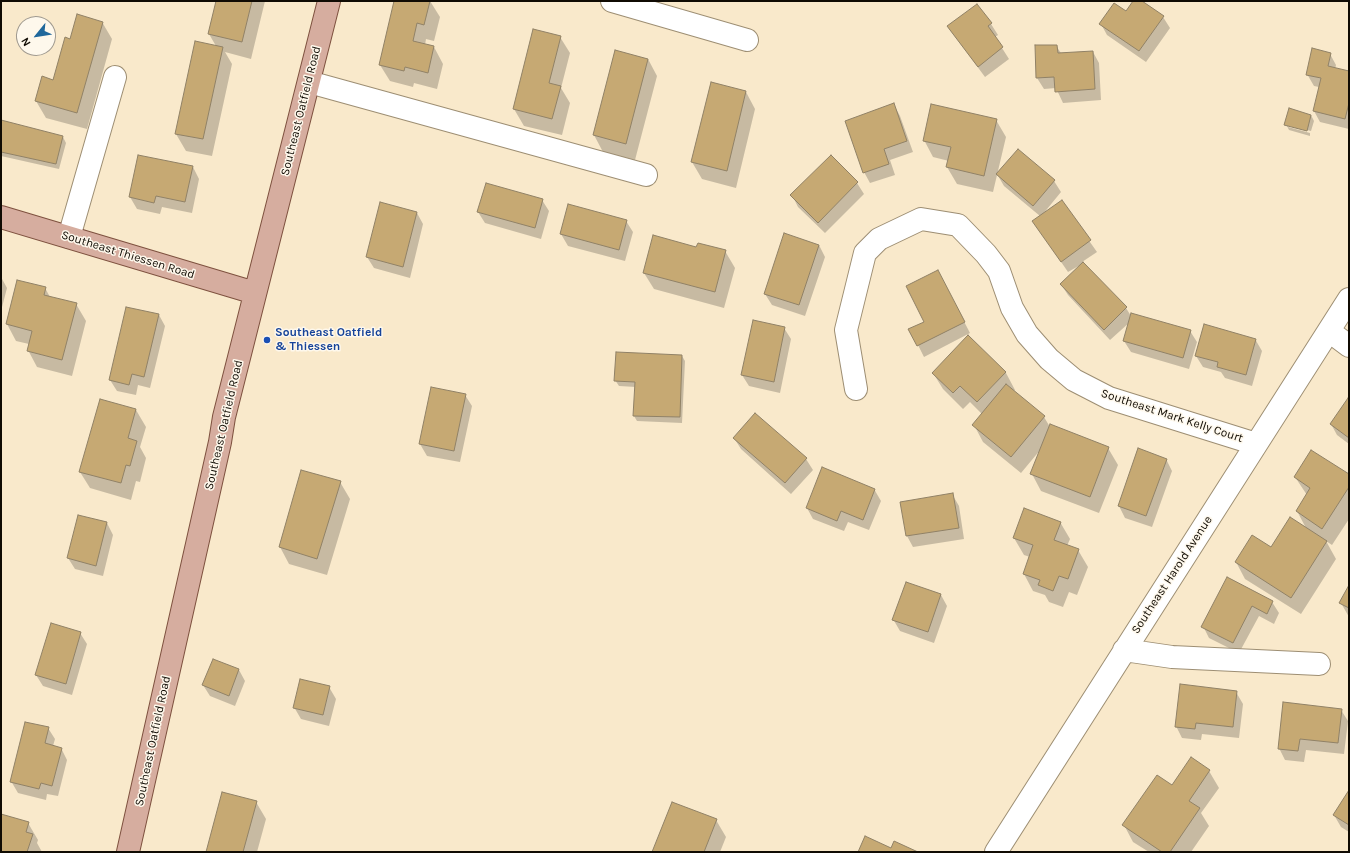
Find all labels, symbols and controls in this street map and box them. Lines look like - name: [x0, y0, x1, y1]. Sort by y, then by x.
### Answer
- north arrow: [16, 16, 56, 56]
- text: N: [18, 35, 34, 48]
- street label: Southeast Oatfield Road: [278, 45, 324, 177]
- street label: Southeast Thiessen Road: [60, 228, 196, 282]
- place label: Southeast Oatfield & Thiessen: [275, 326, 382, 354]
- marker: Southeast Oatfield & Thiessen: [262, 335, 272, 345]
- street label: Southeast Oatfield Road: [202, 359, 246, 491]
- street label: Southeast Mark Kelly Court: [1099, 386, 1245, 446]
- street label: Southeast Harold Avenue: [1128, 513, 1216, 637]
- street label: Southeast Oatfield Road: [132, 674, 174, 808]

